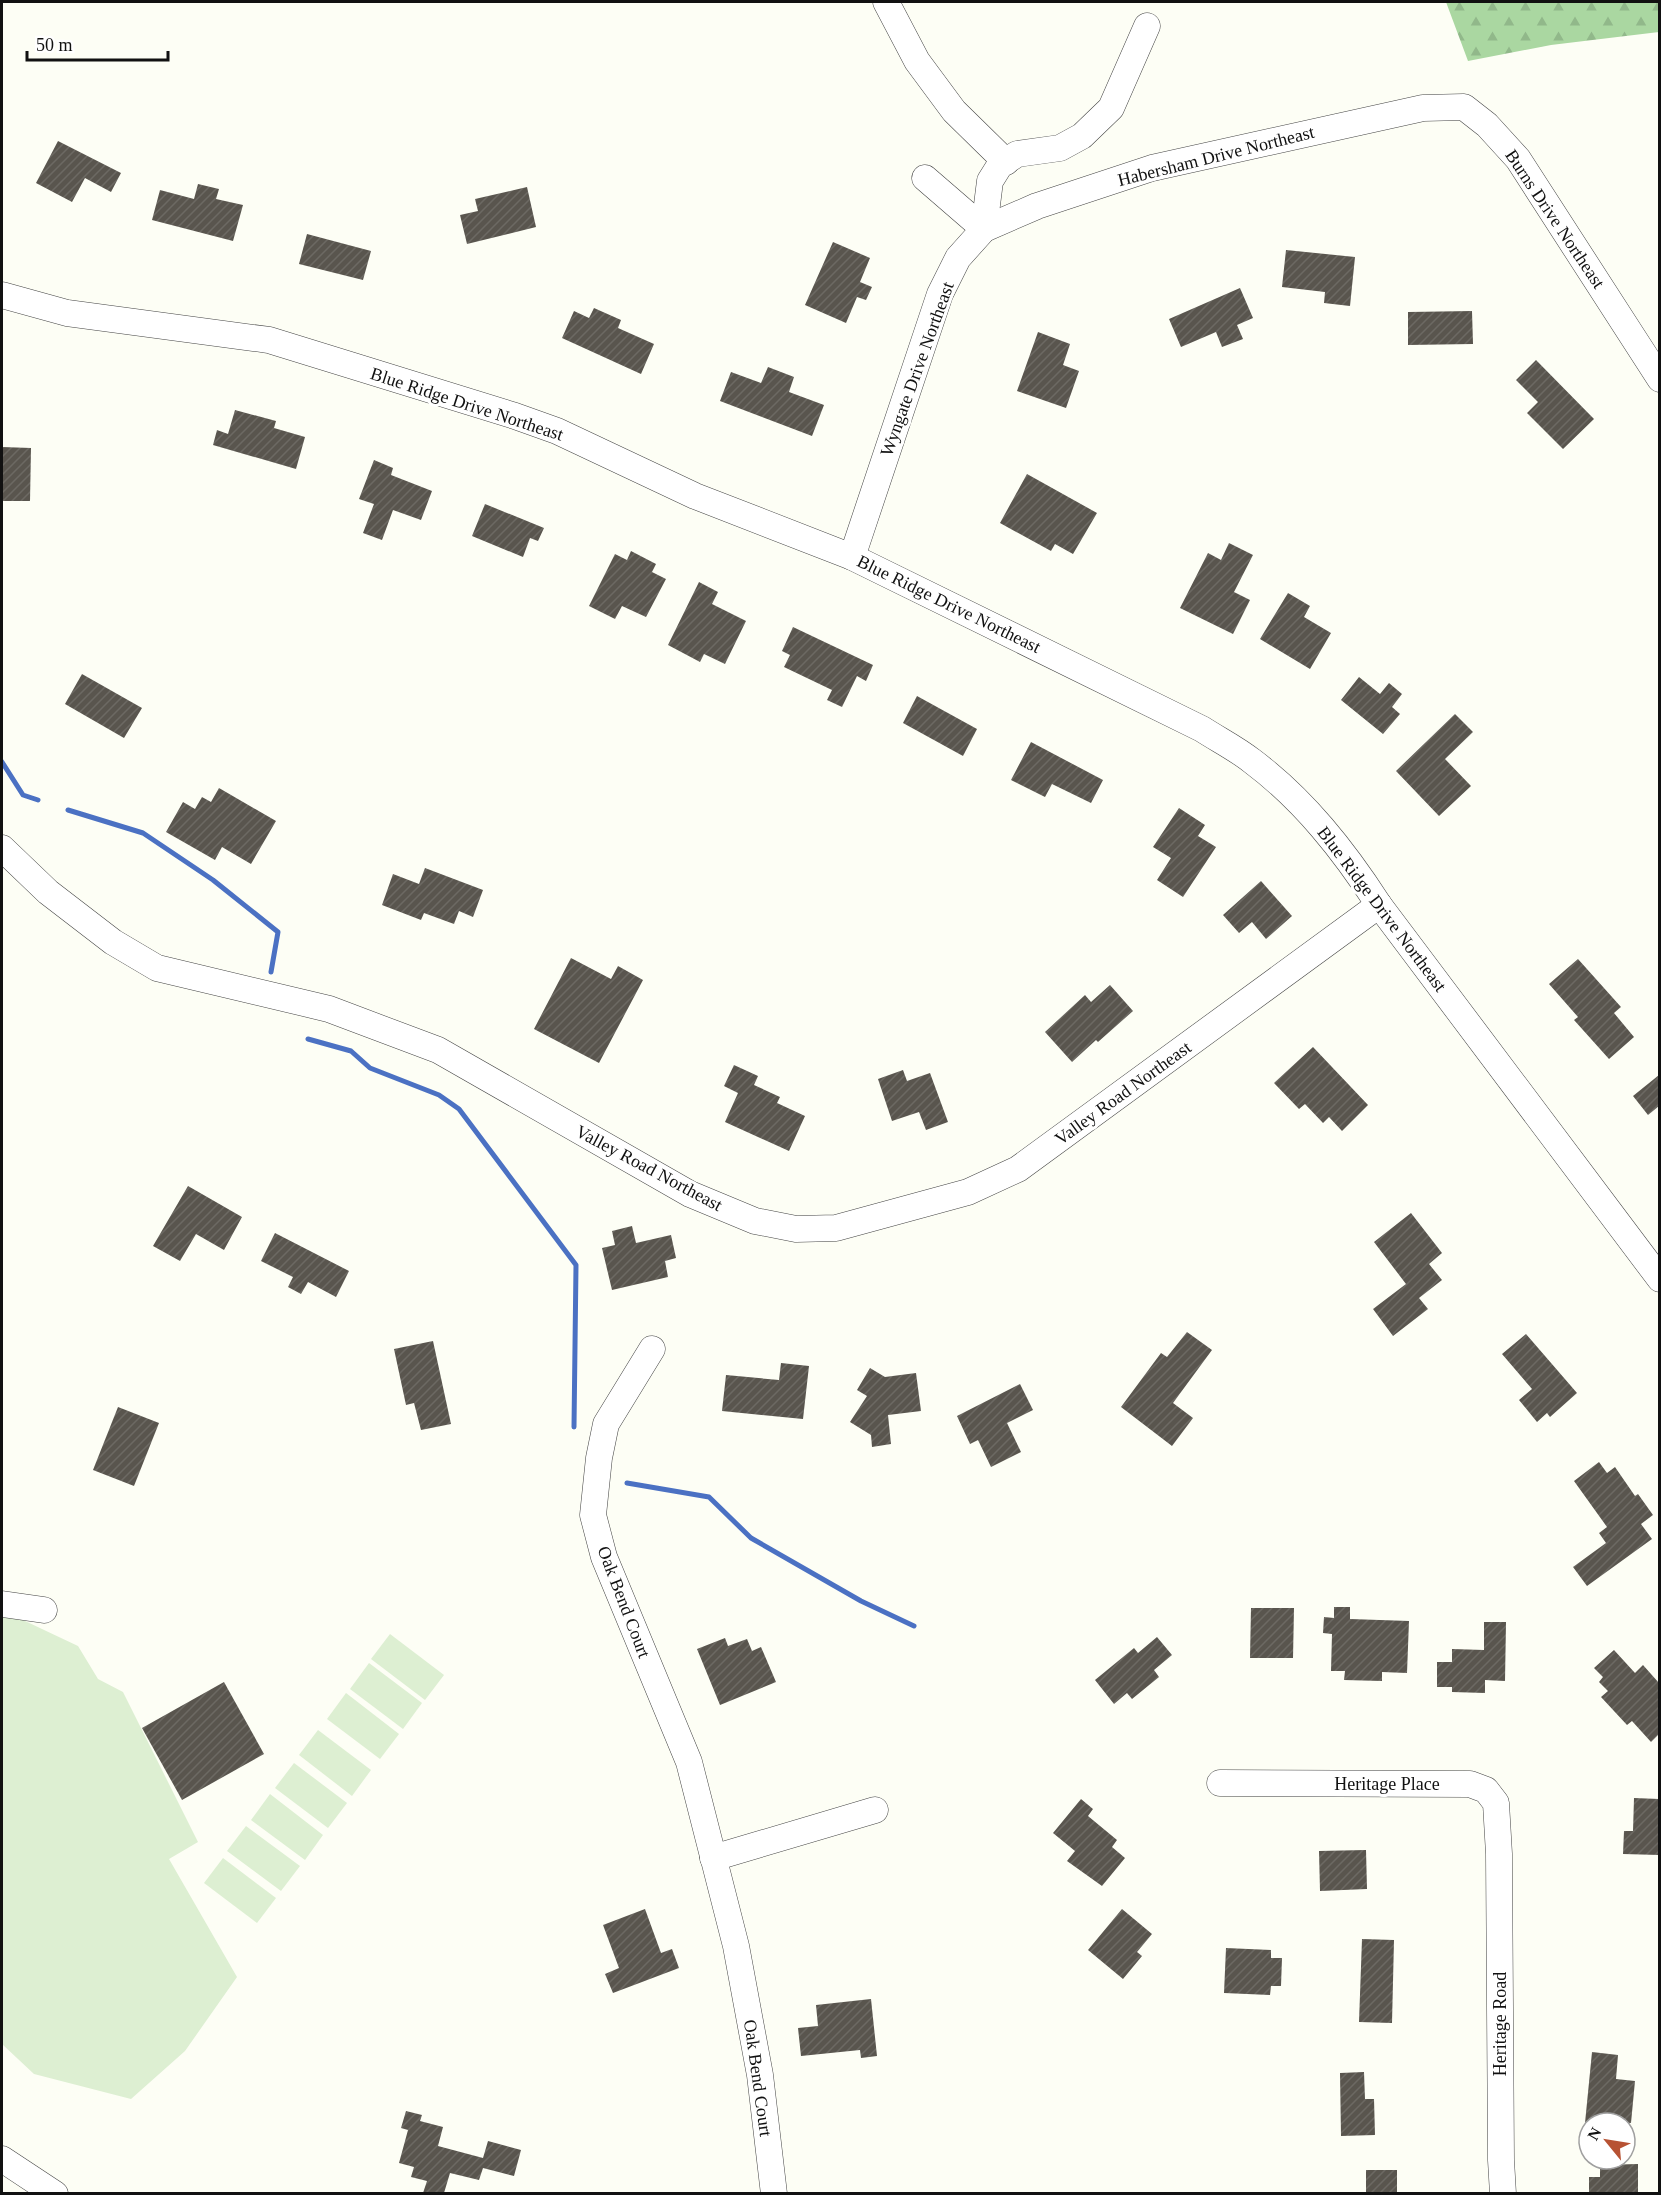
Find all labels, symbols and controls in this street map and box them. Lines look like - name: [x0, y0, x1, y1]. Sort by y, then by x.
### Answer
- scale bar: [27, 24, 168, 62]
- text: 50 m: [36, 35, 73, 55]
- street label: Habersham Drive Northeast: [1116, 122, 1316, 190]
- street label: Burns Drive Northeast: [1501, 146, 1609, 292]
- street label: Wyngate Drive Northeast: [876, 279, 958, 459]
- street label: Blue Ridge Drive Northeast: [368, 363, 566, 445]
- street label: Blue Ridge Drive Northeast: [854, 551, 1044, 657]
- street label: Blue Ridge Drive Northeast: [1313, 823, 1451, 995]
- street label: Valley Road Northeast: [1051, 1037, 1195, 1149]
- street label: Valley Road Northeast: [572, 1121, 726, 1215]
- street label: Oak Bend Court: [594, 1543, 654, 1661]
- street label: Heritage Place: [1334, 1774, 1440, 1794]
- street label: Heritage Road: [1490, 1972, 1510, 2076]
- street label: Oak Bend Court: [740, 2018, 776, 2138]
- north arrow: [1577, 2111, 1637, 2171]
- text: N: [1584, 2124, 1605, 2143]

